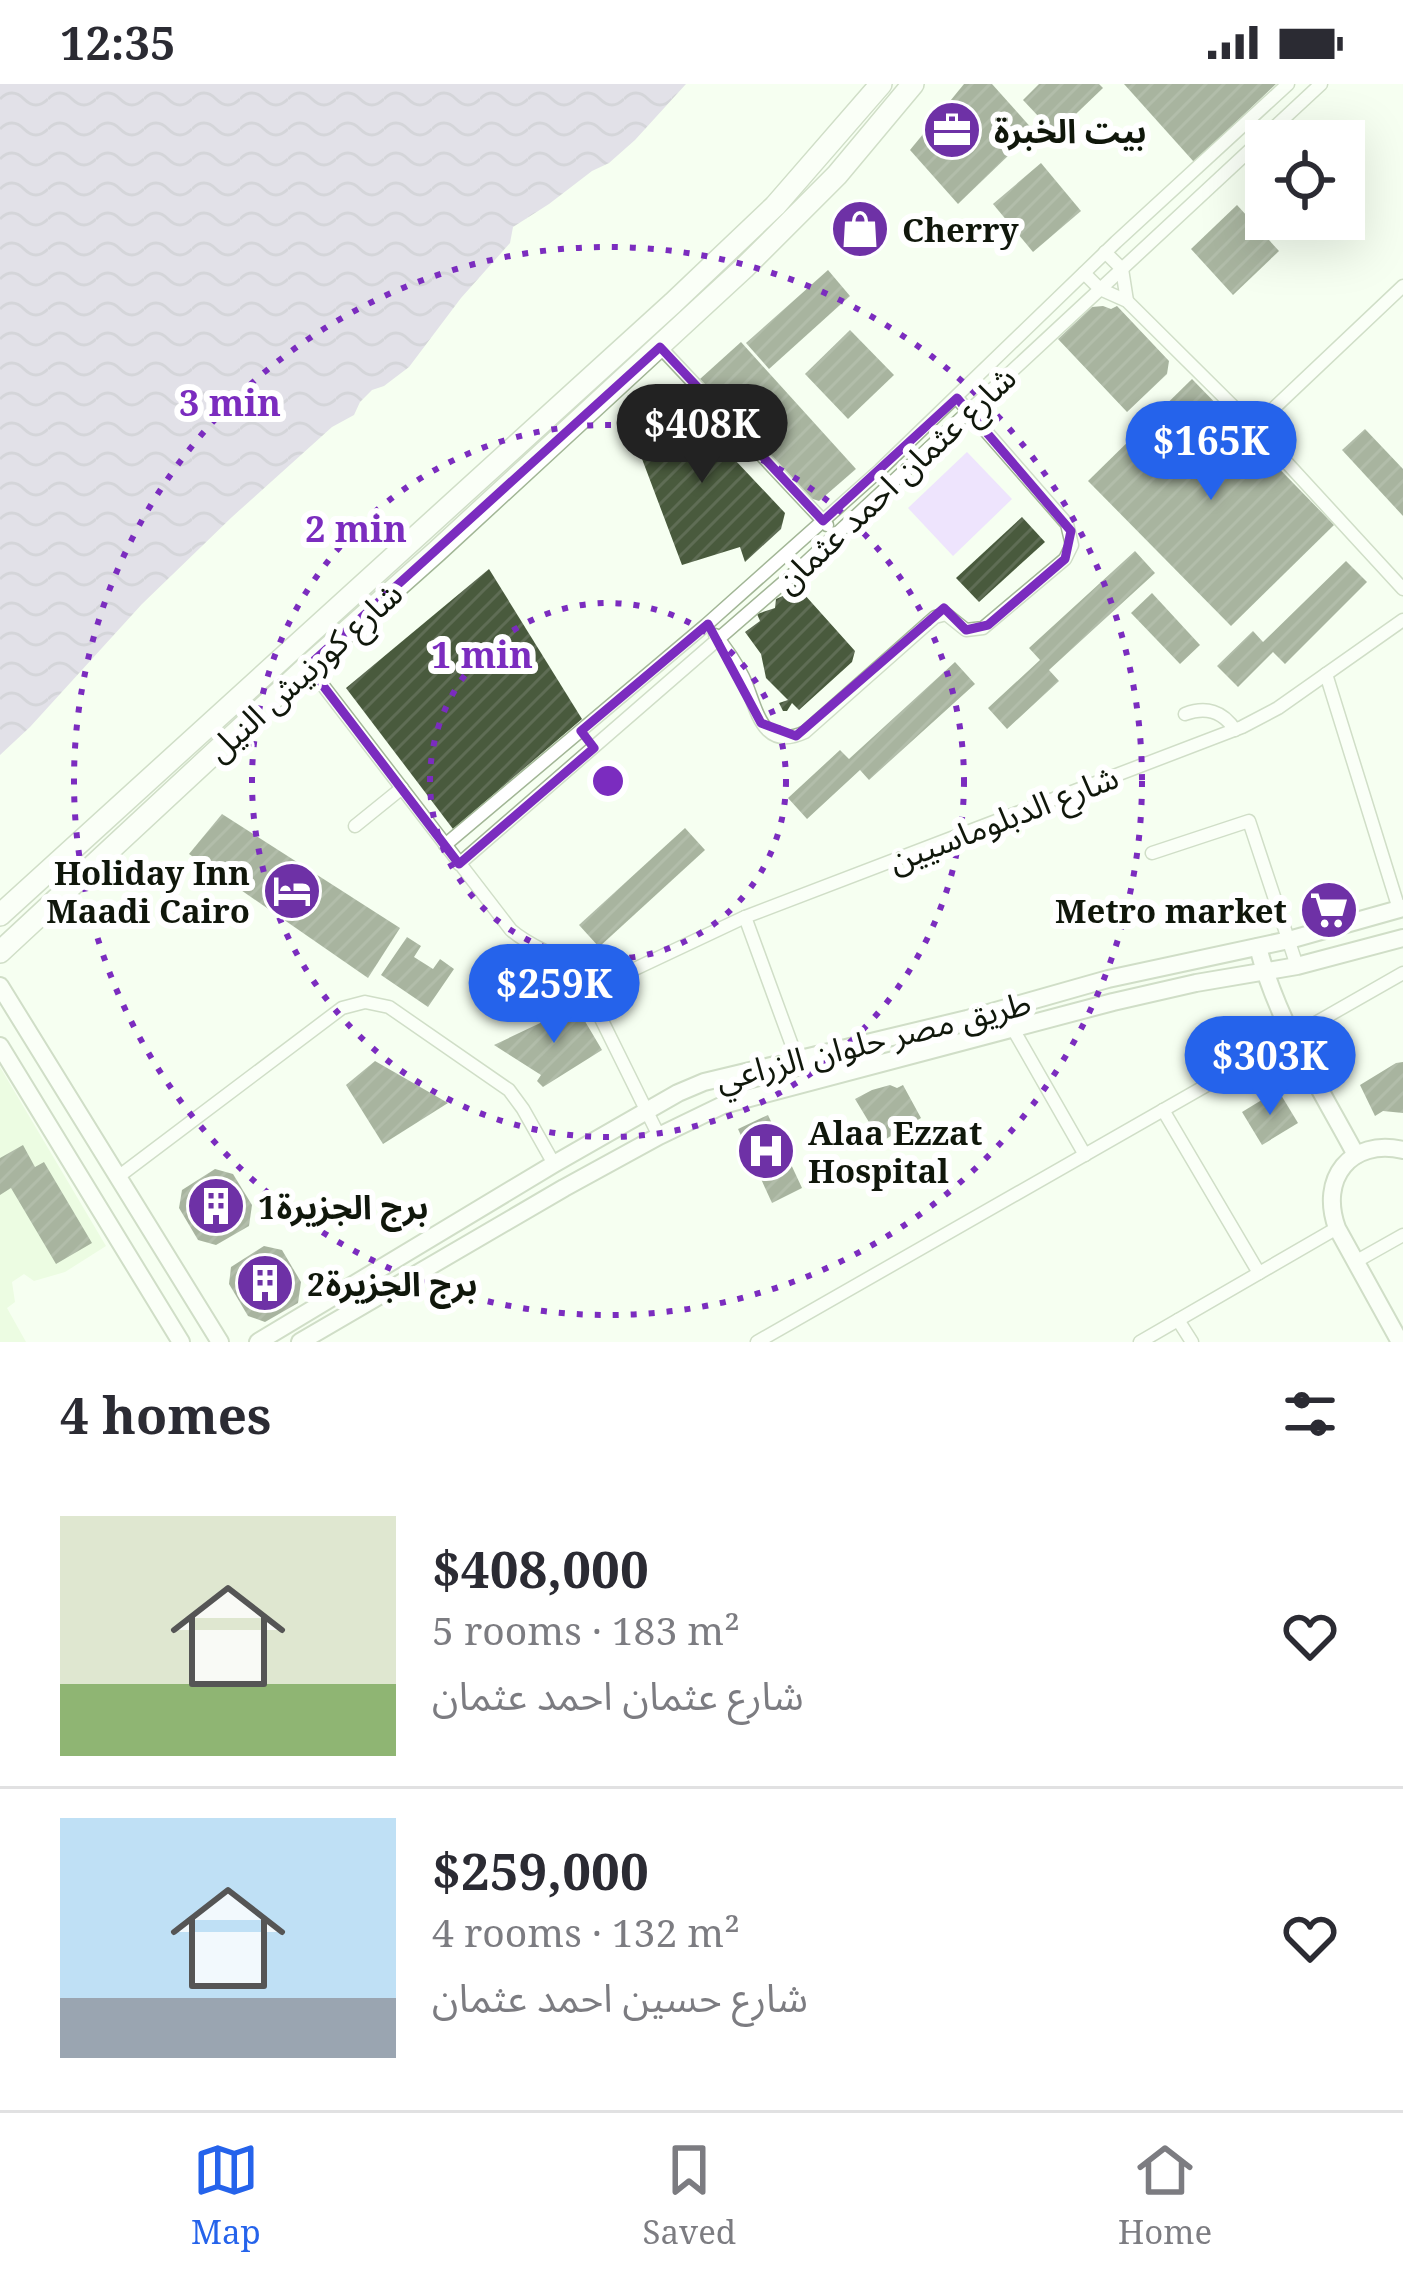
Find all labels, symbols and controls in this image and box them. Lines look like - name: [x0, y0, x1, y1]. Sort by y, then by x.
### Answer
- text: 12:35: [60, 12, 175, 73]
- office icon: بيت الخبرة: [921, 99, 983, 161]
- place label: بيت الخبرة: [994, 108, 1146, 153]
- map controls: [1245, 120, 1365, 240]
- button: locate: [1245, 120, 1365, 240]
- shop icon: Cherry: [829, 198, 891, 260]
- place label: Cherry: [902, 207, 1019, 252]
- street label: شارع عثمان احمد عثمان: [765, 355, 1027, 605]
- text: 3 min: [179, 378, 281, 427]
- pin: $408K: [618, 384, 786, 486]
- text: $408K: [644, 396, 760, 449]
- pin: $165K: [1127, 401, 1295, 503]
- text: $165K: [1153, 413, 1269, 466]
- text: 2 min: [305, 504, 407, 553]
- street label: شارع كورنيش النيل: [196, 571, 414, 773]
- text: 1 min: [431, 630, 533, 679]
- street label: شارع الدبلوماسيين: [882, 753, 1125, 885]
- centre of rings: [587, 760, 629, 802]
- place label: Holiday Inn Maadi Cairo: [46, 850, 250, 933]
- hotel icon: Holiday Inn Maadi Cairo: [261, 860, 323, 922]
- supermarket icon: Metro market: [1298, 879, 1360, 941]
- place label: Metro market: [1055, 888, 1287, 933]
- pin: $259K: [470, 944, 638, 1046]
- text: $259K: [496, 956, 612, 1009]
- street label: طريق مصر حلوان الزراعي: [711, 979, 1036, 1104]
- pin: $303K: [1186, 1016, 1354, 1118]
- text: $303K: [1212, 1028, 1328, 1081]
- place label: Alaa Ezzat Hospital: [808, 1110, 982, 1193]
- hospital icon: Alaa Ezzat Hospital: [735, 1120, 797, 1182]
- building icon: برج الجزيرة1: [185, 1175, 247, 1237]
- place label: برج الجزيرة1: [258, 1184, 428, 1232]
- building icon: برج الجزيرة2: [234, 1252, 296, 1314]
- place label: برج الجزيرة2: [307, 1261, 477, 1309]
- text: 4 homes: [60, 1379, 271, 1449]
- icon: filters: [1277, 1381, 1343, 1447]
- text: $408,000: [432, 1533, 649, 1603]
- icon: home: [156, 1564, 300, 1708]
- text: 5 rooms · 183 m²: [432, 1603, 740, 1656]
- icon: heart: [1277, 1603, 1343, 1669]
- text: شارع عثمان احمد عثمان: [432, 1668, 804, 1721]
- text: $259,000: [432, 1835, 649, 1905]
- icon: home: [156, 1866, 300, 2010]
- text: 4 rooms · 132 m²: [432, 1905, 740, 1958]
- icon: heart: [1277, 1905, 1343, 1971]
- text: شارع حسين احمد عثمان: [432, 1970, 808, 2023]
- tab: Map: [191, 2137, 261, 2254]
- tab: Saved: [643, 2137, 736, 2254]
- tab: Home: [1118, 2137, 1212, 2254]

